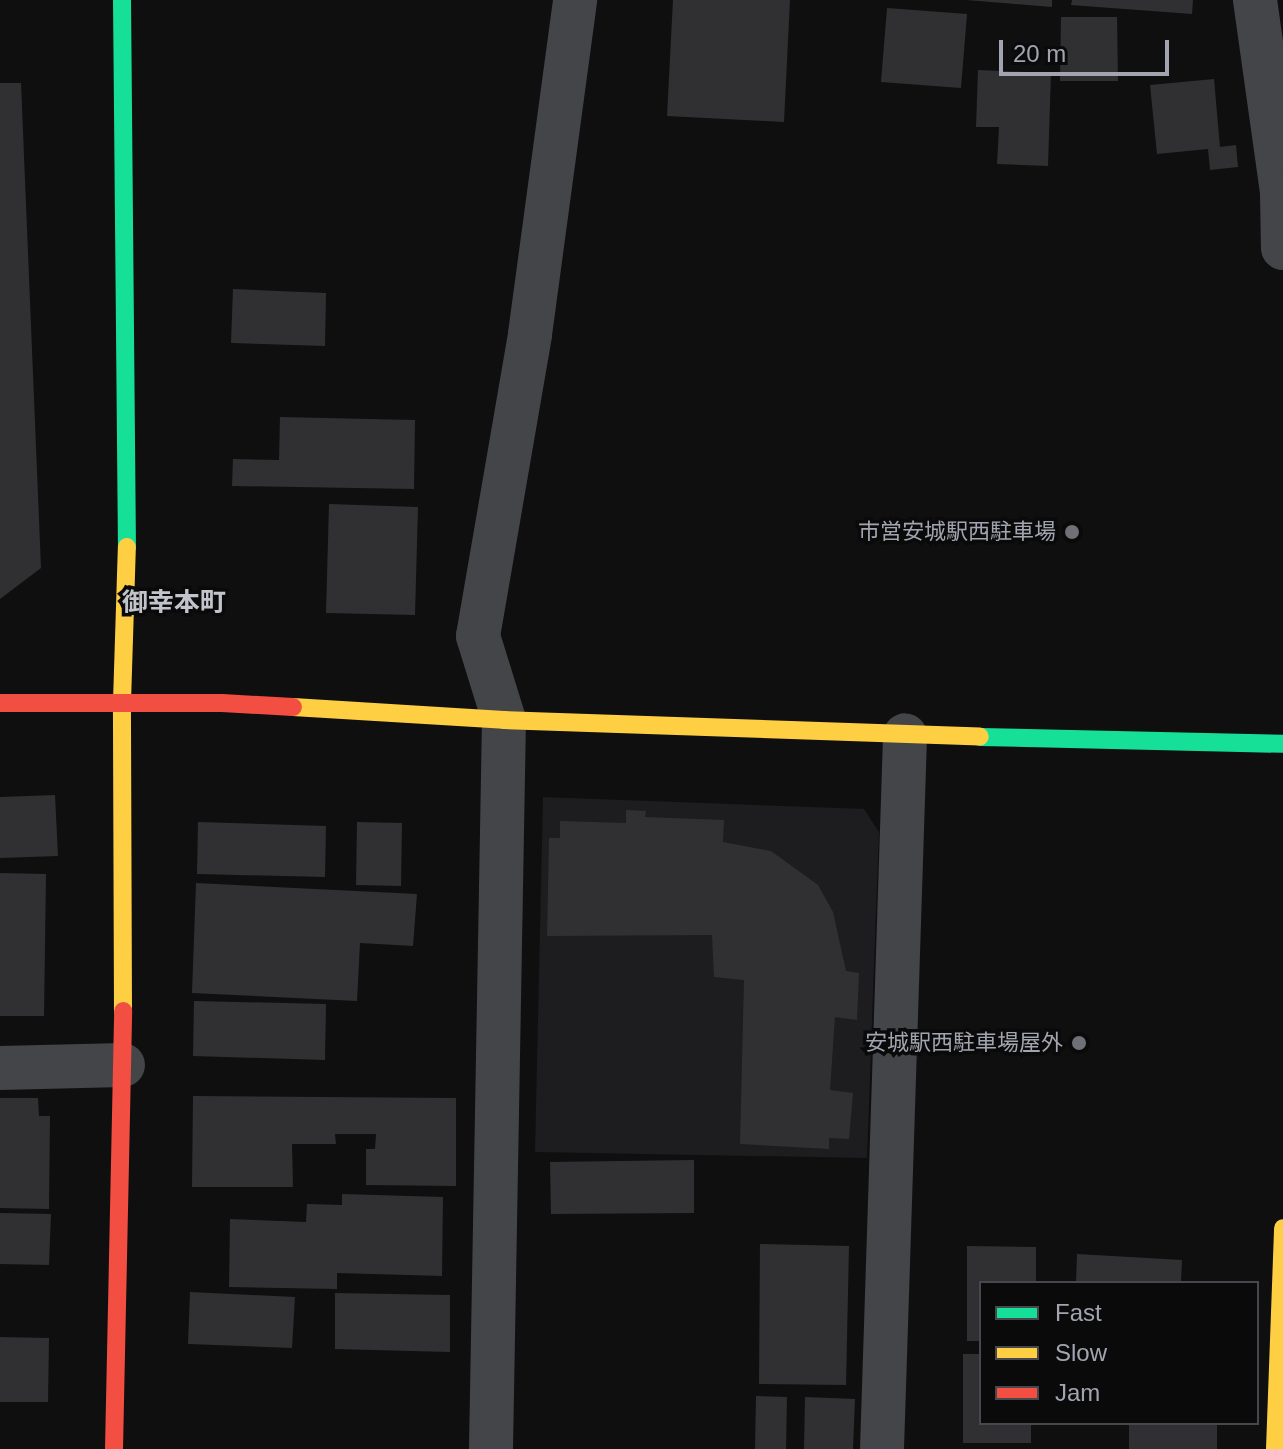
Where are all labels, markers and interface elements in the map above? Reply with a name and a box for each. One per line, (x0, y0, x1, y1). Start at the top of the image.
scale bar (1003, 24, 1173, 74)
text: 20 m (1013, 40, 1066, 67)
place label: 市営安城駅西駐車場 (858, 519, 1056, 545)
marker: 市営安城駅西駐車場 (1063, 523, 1081, 541)
district label: 御幸本町 (122, 587, 226, 619)
place label: 安城駅西駐車場屋外 (865, 1030, 1063, 1056)
marker: 安城駅西駐車場屋外 (1070, 1034, 1088, 1052)
legend (979, 1281, 1259, 1425)
text: Fast (1055, 1299, 1102, 1326)
text: Slow (1055, 1339, 1107, 1366)
text: Jam (1055, 1379, 1100, 1406)

